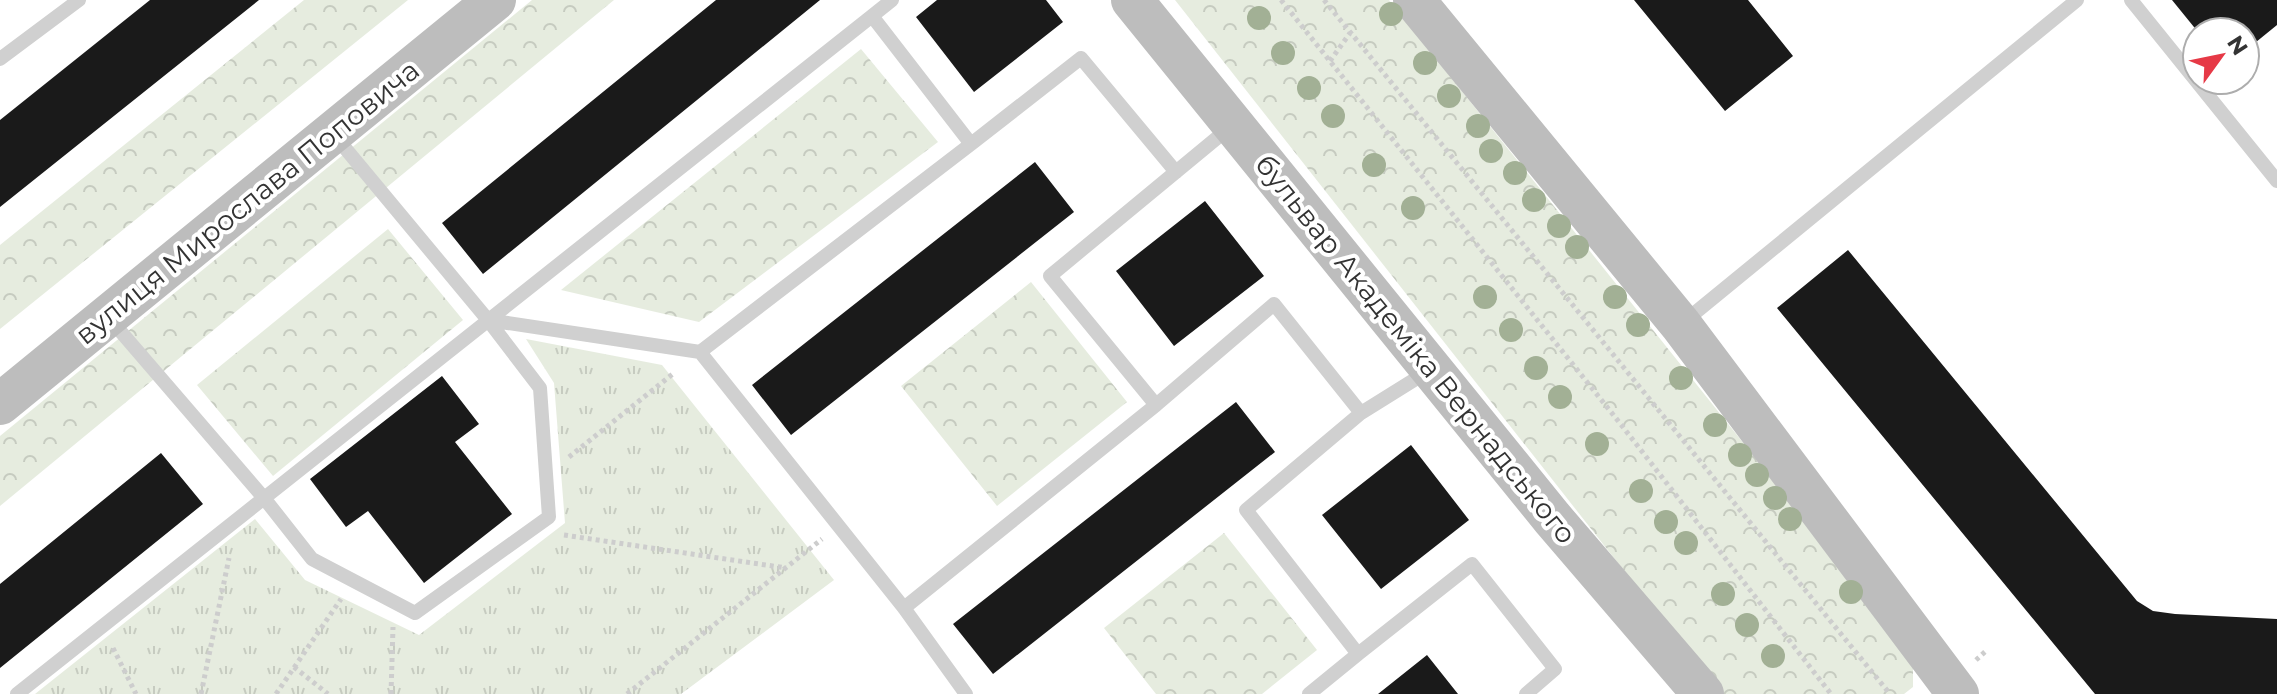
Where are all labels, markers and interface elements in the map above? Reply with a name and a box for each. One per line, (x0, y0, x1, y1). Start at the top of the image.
north arrow (2181, 16, 2261, 96)
text: N (2221, 31, 2254, 60)
street label: вулиця Мирослава Поповича (68, 53, 426, 351)
street label: бульвар Академіка Вернадського (1248, 148, 1584, 550)

